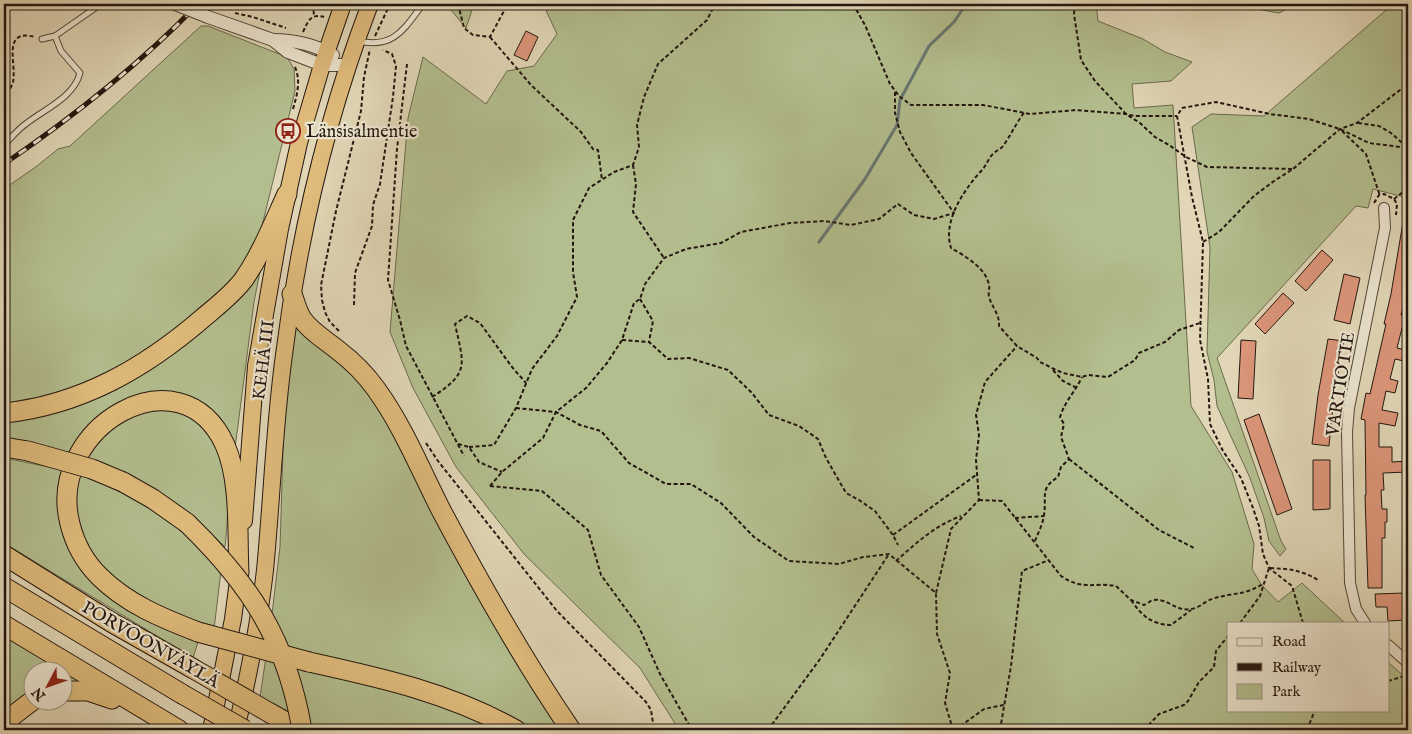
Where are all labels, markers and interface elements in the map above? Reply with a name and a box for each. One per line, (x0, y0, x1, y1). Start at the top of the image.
bus stop icon: Länsisalmentie (275, 118, 301, 144)
place label: Länsisalmentie (306, 121, 417, 144)
street label: KEHÄ III (247, 319, 281, 401)
street label: VARTIOTIE (1322, 330, 1361, 439)
street label: PORVOONVÄYLÄ (77, 596, 224, 694)
legend (1227, 622, 1390, 712)
text: Road (1272, 632, 1307, 651)
text: Railway (1272, 658, 1322, 677)
north arrow (22, 662, 72, 712)
text: Park (1272, 682, 1302, 701)
text: N (28, 683, 50, 705)

